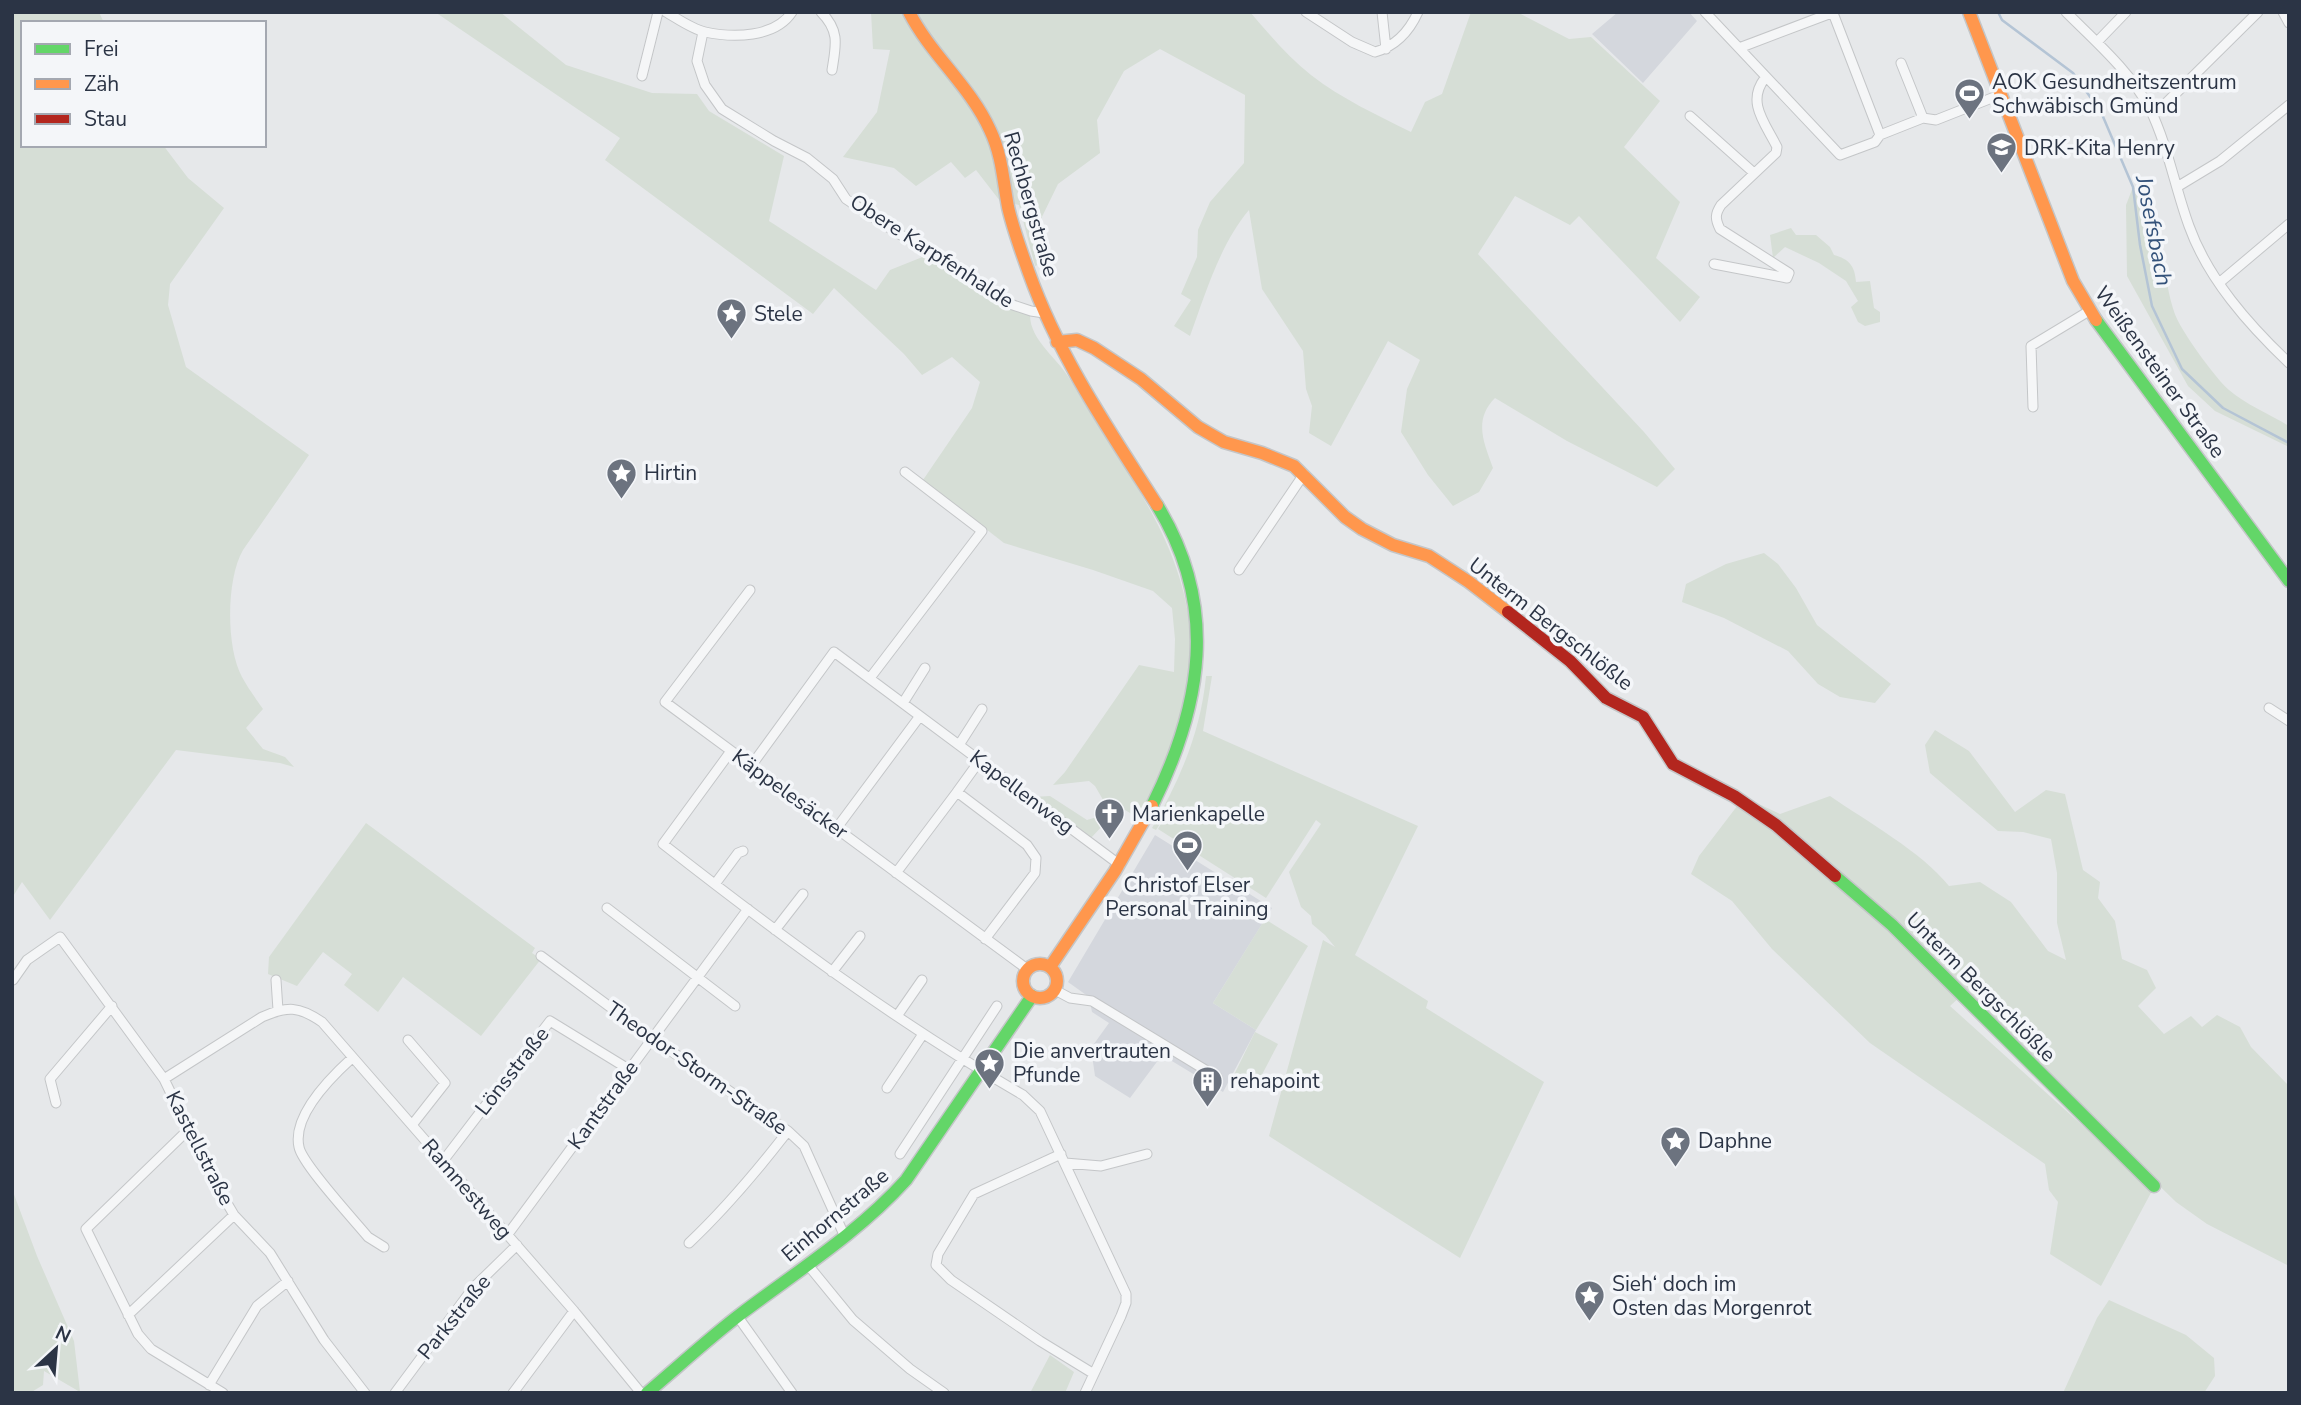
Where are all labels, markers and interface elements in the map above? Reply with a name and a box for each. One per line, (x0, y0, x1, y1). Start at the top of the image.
legend (21, 21, 266, 147)
text: Frei (84, 35, 119, 63)
place label: AOK Gesundheitszentrum Schwäbisch Gmünd (1992, 68, 2237, 120)
text: Zäh (84, 70, 119, 98)
sports icon: AOK Gesundheitszentrum Schwäbisch Gmünd (1952, 77, 1986, 121)
text: Stau (84, 105, 127, 133)
street label: Rechbergstraße (997, 128, 1065, 280)
school or university icon: DRK-Kita Henry (1984, 131, 2018, 175)
place label: DRK-Kita Henry (2024, 134, 2175, 162)
water label: Josefsbach (2128, 172, 2180, 289)
street label: Obere Karpfenhalde (845, 188, 1019, 314)
street label: Weißensteiner Straße (2088, 280, 2232, 464)
place icon: Stele (714, 297, 748, 341)
place label: Stele (754, 300, 803, 328)
place icon: Hirtin (604, 456, 638, 500)
place label: Hirtin (644, 459, 697, 487)
street label: Unterm Bergschlößle (1463, 551, 1639, 697)
street label: Käppelesäcker (726, 742, 854, 846)
street label: Kapellenweg (964, 744, 1080, 840)
church icon: Marienkapelle (1092, 797, 1126, 841)
place label: Marienkapelle (1132, 800, 1265, 828)
sports icon: Christof Elser Personal Training (1170, 828, 1204, 872)
place label: Christof Elser Personal Training (1105, 871, 1269, 923)
street label: Unterm Bergschlößle (1900, 906, 2062, 1068)
street label: Theodor-Storm-Straße (601, 995, 793, 1141)
street label: Lönsstraße (469, 1021, 555, 1121)
place label: Die anvertrauten Pfunde (1013, 1037, 1171, 1089)
place icon: Die anvertrauten Pfunde (973, 1046, 1007, 1090)
street label: Kantstraße (561, 1055, 645, 1155)
building icon: rehapoint (1190, 1064, 1224, 1108)
place label: rehapoint (1230, 1067, 1320, 1095)
street label: Kastellstraße (159, 1086, 241, 1210)
place icon: Daphne (1658, 1124, 1692, 1168)
place label: Daphne (1698, 1127, 1772, 1155)
street label: Ramnestweg (416, 1133, 518, 1245)
street label: Einhornstraße (775, 1162, 895, 1268)
street label: Parkstraße (411, 1269, 497, 1365)
place label: Sieh‘ doch im Osten das Morgenrot (1612, 1270, 1812, 1322)
place icon: Sieh‘ doch im Osten das Morgenrot (1572, 1279, 1606, 1323)
north arrow (21, 1314, 91, 1384)
text: N (51, 1320, 75, 1349)

